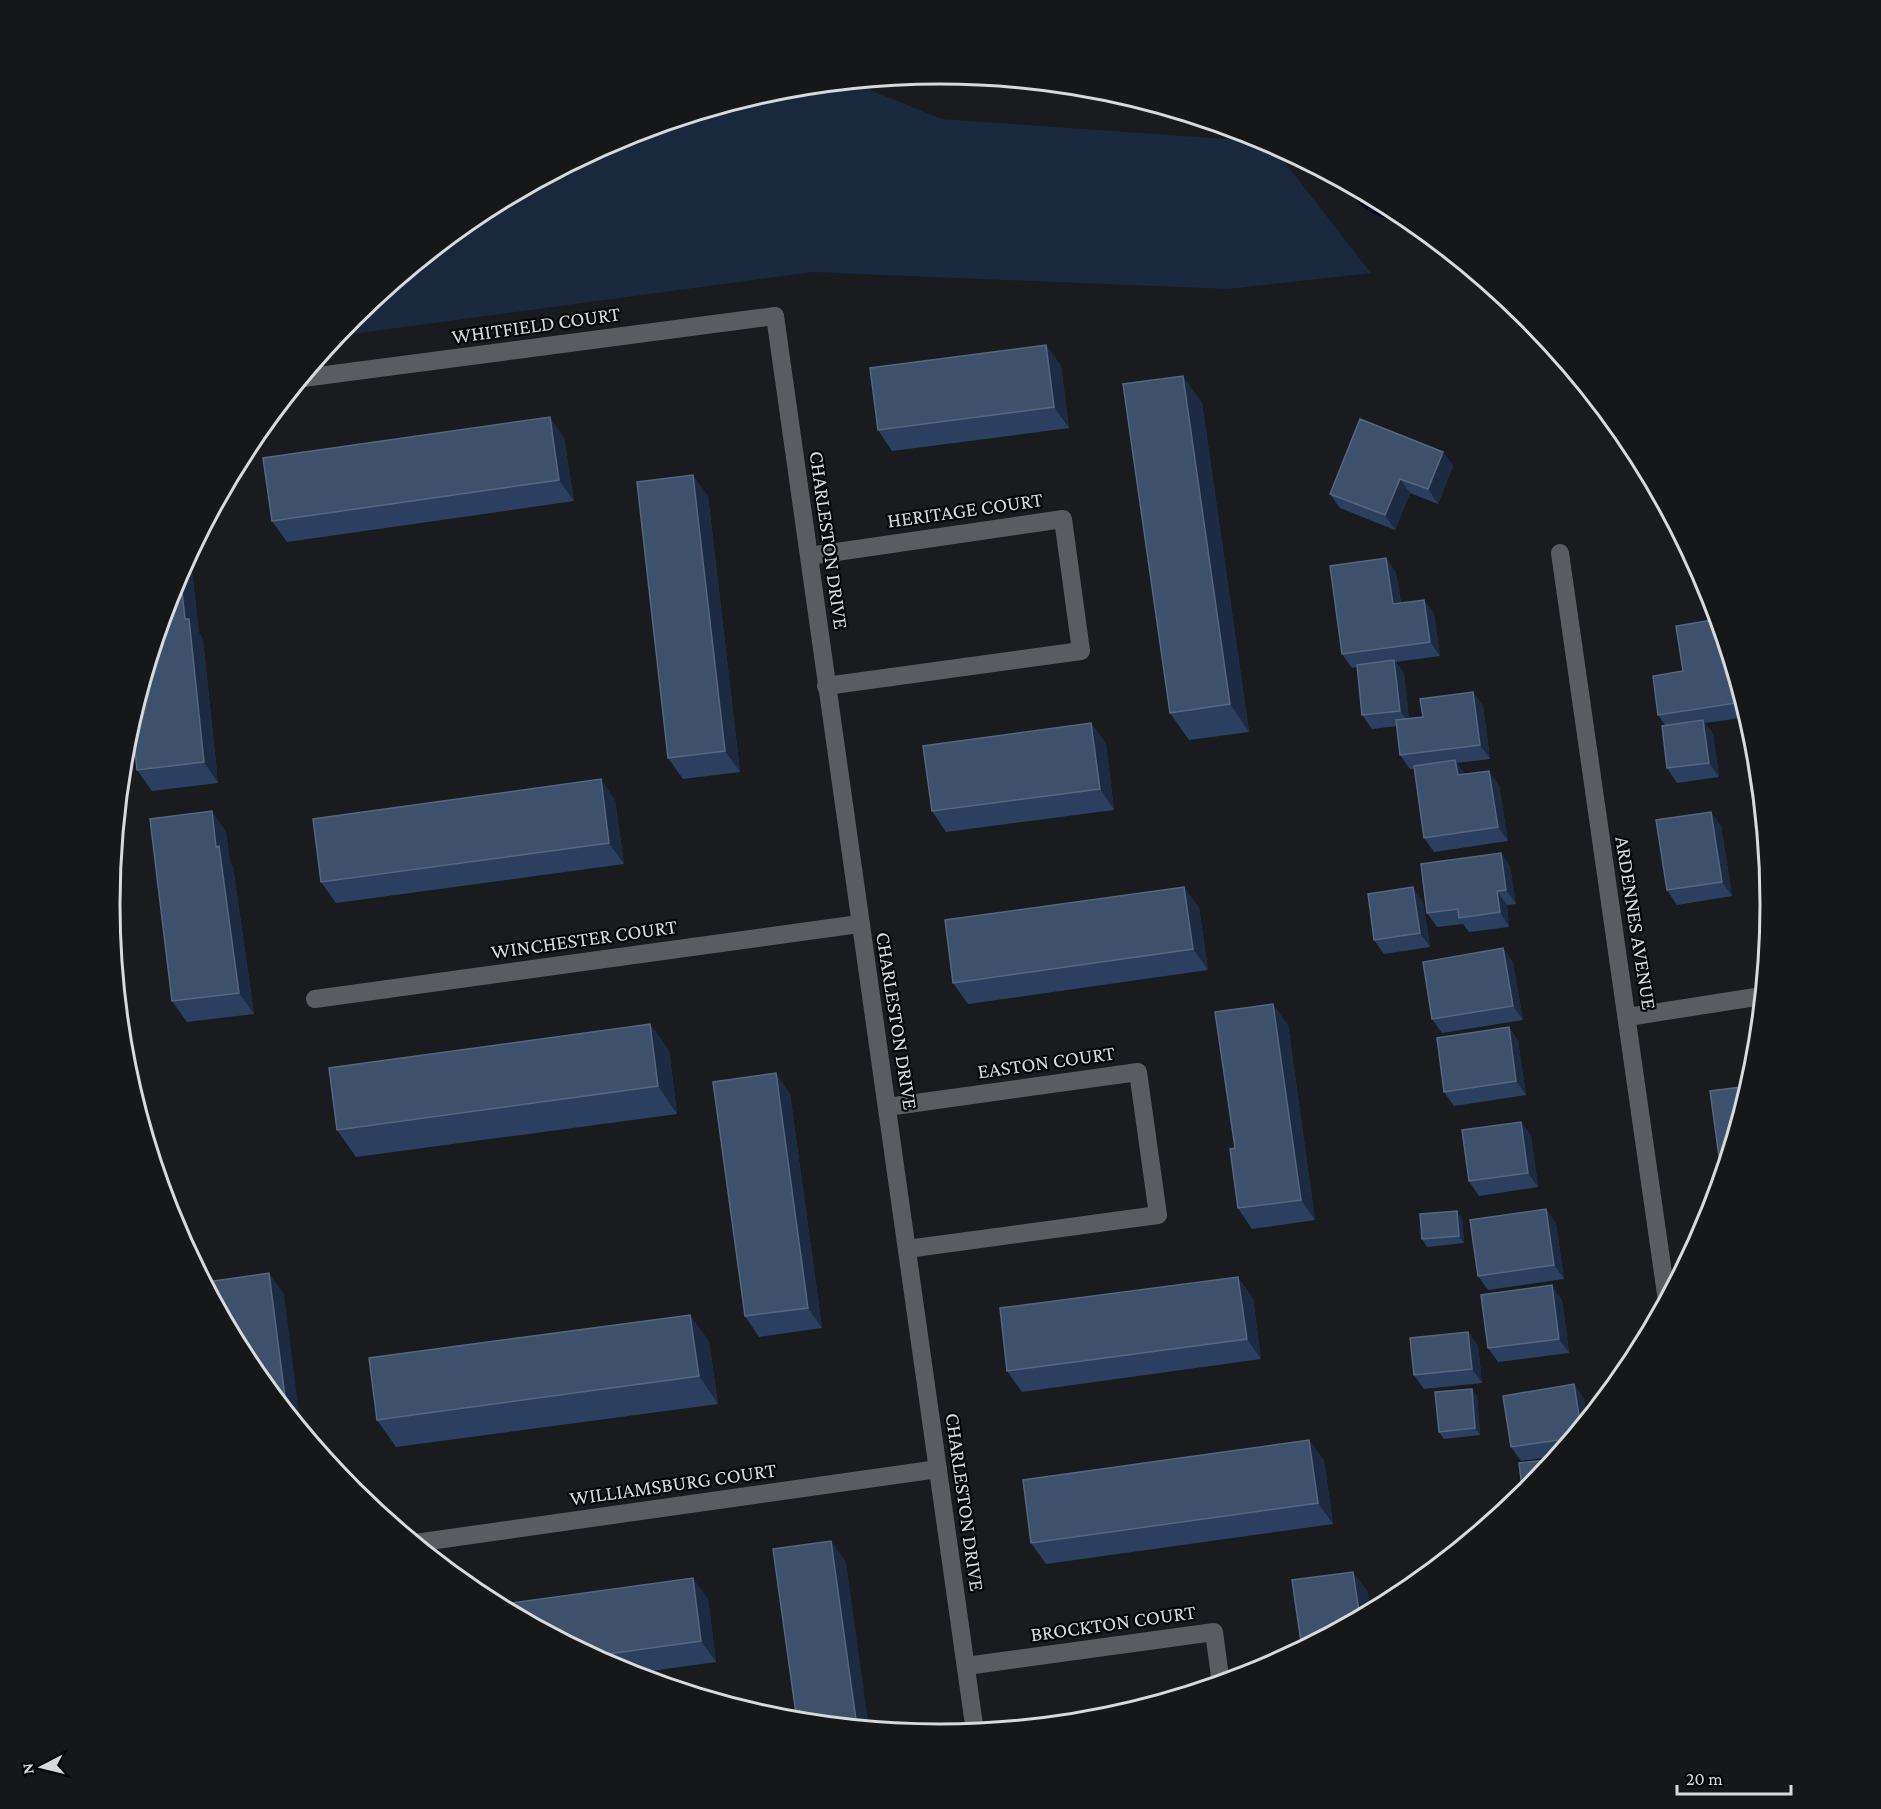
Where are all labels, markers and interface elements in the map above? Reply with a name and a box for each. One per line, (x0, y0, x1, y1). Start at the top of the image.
street label: WHITFIELD COURT (450, 301, 622, 349)
street label: CHARLESTON DRIVE (805, 449, 853, 631)
street label: HERITAGE COURT (886, 487, 1045, 533)
street label: ARDENNES AVENUE (1610, 834, 1662, 1012)
street label: WINCHESTER COURT (489, 914, 679, 964)
street label: CHARLESTON DRIVE (871, 930, 923, 1112)
street label: EASTON COURT (976, 1040, 1117, 1084)
street label: CHARLESTON DRIVE (941, 1411, 989, 1593)
street label: WILLIAMSBURG COURT (568, 1458, 778, 1510)
street label: BROCKTON COURT (1029, 1599, 1198, 1646)
north arrow (12, 1737, 72, 1797)
scale bar (1677, 1758, 1791, 1796)
text: N (18, 1762, 37, 1775)
text: 20 m (1686, 1769, 1723, 1789)

